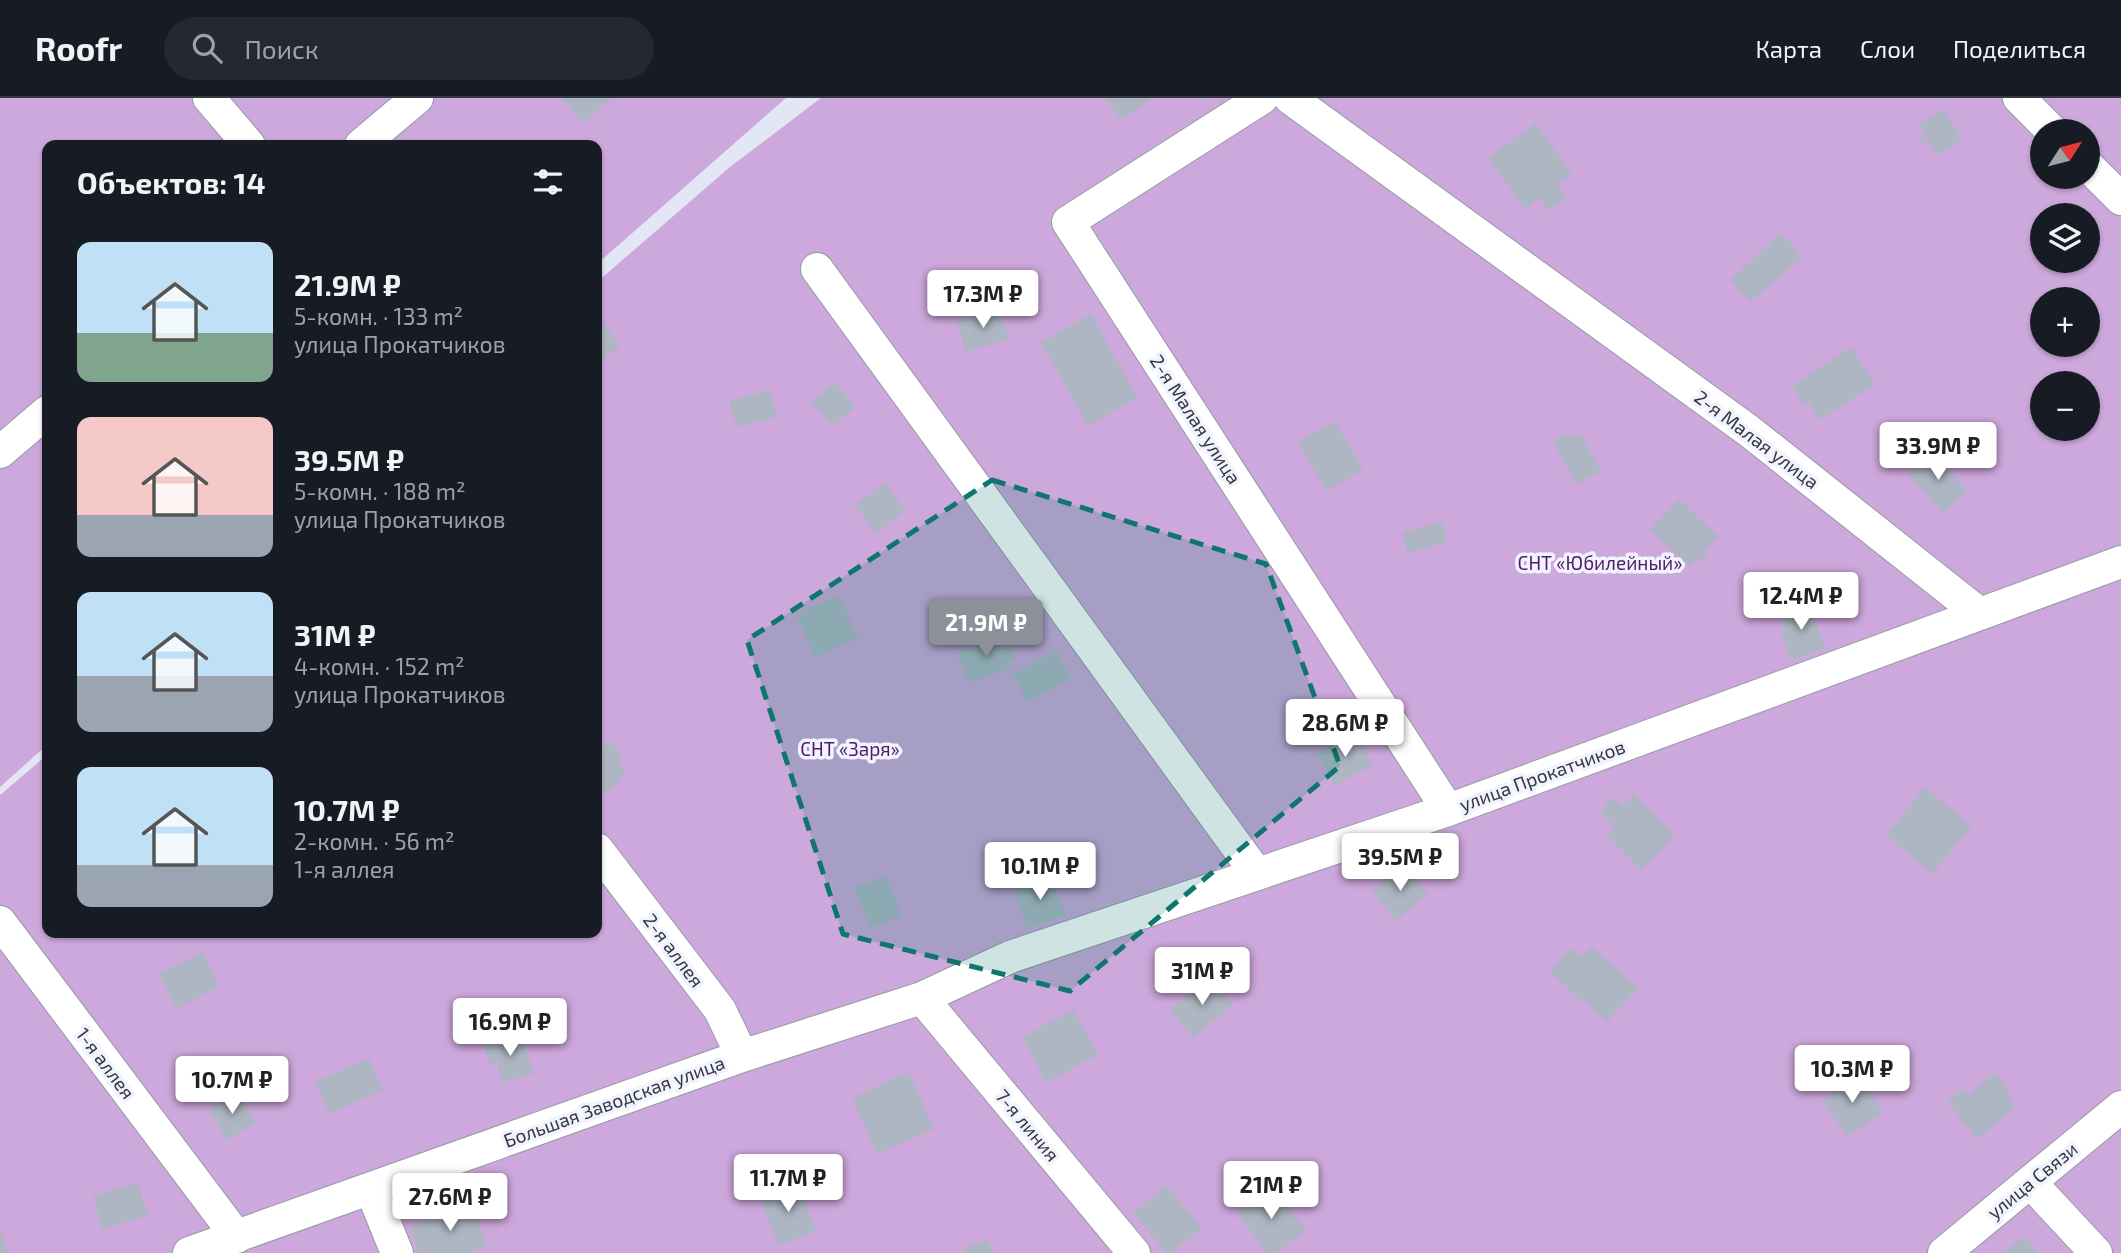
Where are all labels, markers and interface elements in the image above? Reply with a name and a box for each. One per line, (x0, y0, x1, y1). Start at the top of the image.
search box (164, 17, 654, 80)
text: Roofr (35, 28, 122, 68)
icon: search (188, 29, 226, 67)
text: Поиск (244, 33, 319, 64)
text: Карта (1755, 34, 1822, 63)
text: Слои (1860, 34, 1915, 63)
text: Поделиться (1953, 34, 2086, 63)
north arrow (2030, 119, 2100, 189)
map controls (2030, 119, 2100, 441)
icon: filters (529, 163, 567, 201)
text: Объектов: 14 (77, 164, 266, 200)
button: layers (2030, 203, 2100, 273)
text: 21.9M ₽ (294, 266, 401, 302)
icon: home (133, 270, 217, 354)
pin: 17.3M ₽ (918, 271, 1048, 330)
text: 17.3M ₽ (943, 279, 1023, 307)
button: + (2030, 287, 2100, 357)
text: 5-комн. · 133 m² (294, 302, 463, 330)
text: улица Прокатчиков (294, 330, 505, 358)
street label: 2-я Малая улица (1145, 350, 1246, 489)
button: − (2030, 371, 2100, 441)
street label: 2-я Малая улица (1690, 385, 1824, 494)
pin: 33.9M ₽ (1873, 422, 2003, 482)
text: 33.9M ₽ (1896, 431, 1980, 459)
text: 39.5M ₽ (294, 441, 404, 477)
icon: home (133, 445, 217, 529)
text: 5-комн. · 188 m² (294, 477, 465, 505)
text: улица Прокатчиков (294, 505, 505, 533)
park label: СНТ «Юбилейный» (1518, 551, 1682, 574)
pin: 12.4M ₽ (1736, 573, 1866, 632)
text: 12.4M ₽ (1759, 581, 1843, 609)
pin: 21.9M ₽ (921, 600, 1051, 659)
text: 21.9M ₽ (945, 608, 1027, 636)
text: 31M ₽ (294, 616, 376, 652)
icon: home (133, 620, 217, 704)
text: 4-комн. · 152 m² (294, 652, 465, 680)
text: улица Прокатчиков (294, 680, 505, 708)
pin: 28.6M ₽ (1280, 700, 1410, 759)
text: 28.6M ₽ (1302, 708, 1388, 736)
street label: улица Прокатчиков (1456, 734, 1628, 817)
park label: СНТ «Заря» (800, 737, 900, 760)
text: 10.7M ₽ (294, 791, 400, 827)
icon: home (133, 795, 217, 879)
text: 2-комн. · 56 m² (294, 827, 454, 855)
pin: 39.5M ₽ (1335, 834, 1465, 893)
pin: 10.1M ₽ (975, 842, 1105, 902)
text: 39.5M ₽ (1358, 842, 1442, 870)
text: 10.1M ₽ (1001, 851, 1079, 879)
text: 1-я аллея (294, 855, 395, 883)
street label: 2-я аллея (639, 909, 709, 991)
pin: 31M ₽ (1153, 948, 1251, 1007)
text: 31M ₽ (1171, 956, 1233, 984)
pin: 16.9M ₽ (445, 998, 575, 1058)
text: 16.9M ₽ (469, 1007, 551, 1035)
street label: 1-я аллея (72, 1023, 140, 1103)
pin: 10.3M ₽ (1787, 1046, 1917, 1105)
street label: Большая Заводская улица (500, 1050, 728, 1153)
text: 10.3M ₽ (1811, 1054, 1893, 1082)
pin: 10.7M ₽ (167, 1056, 297, 1116)
text: 10.7M ₽ (191, 1065, 273, 1093)
street label: 7-я линия (991, 1084, 1065, 1166)
street label: улица Связи (1982, 1137, 2082, 1224)
pin: 11.7M ₽ (723, 1154, 853, 1214)
pin: 21M ₽ (1222, 1162, 1320, 1221)
text: 11.7M ₽ (750, 1163, 826, 1191)
text: 21M ₽ (1240, 1170, 1302, 1198)
pin: 27.6M ₽ (385, 1174, 515, 1233)
text: 27.6M ₽ (408, 1182, 492, 1210)

